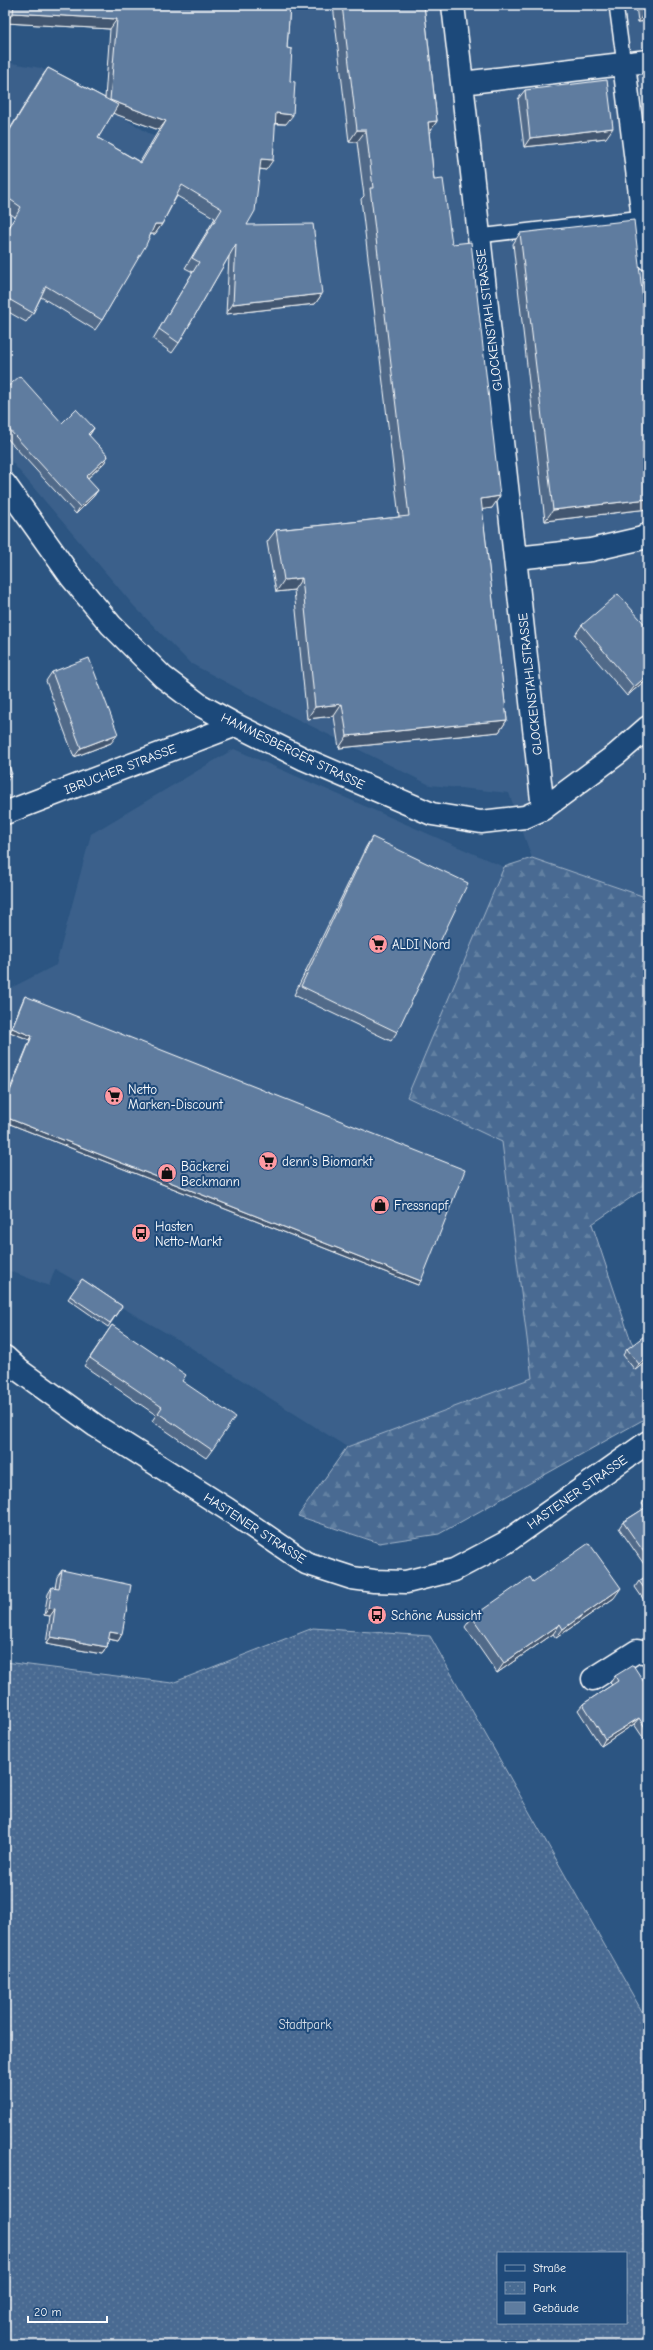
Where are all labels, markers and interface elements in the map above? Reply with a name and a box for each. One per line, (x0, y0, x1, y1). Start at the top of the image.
street label: GLOCKENSTAHLSTRASSE (473, 248, 505, 392)
street label: GLOCKENSTAHLSTRASSE (515, 612, 545, 756)
street label: HAMMESBERGER STRASSE (219, 710, 367, 792)
street label: IBRUCHER STRASSE (62, 741, 178, 797)
supermarket icon: ALDI Nord (367, 933, 389, 955)
place label: ALDI Nord (392, 937, 450, 952)
place label: Netto Marken-Discount (128, 1082, 224, 1112)
supermarket icon: Netto Marken-Discount (103, 1085, 125, 1107)
supermarket icon: denn's Biomarkt (257, 1150, 279, 1172)
place label: denn's Biomarkt (282, 1154, 374, 1169)
place label: Bäckerei Beckmann (181, 1159, 240, 1189)
shop icon: Bäckerei Beckmann (156, 1162, 178, 1184)
shop icon: Fressnapf (369, 1194, 391, 1216)
place label: Fressnapf (394, 1198, 449, 1213)
place label: Hasten Netto-Markt (155, 1219, 223, 1249)
bus stop icon: Hasten Netto-Markt (130, 1222, 152, 1244)
street label: HASTENER STRASSE (524, 1452, 630, 1532)
street label: HASTENER STRASSE (201, 1489, 309, 1567)
bus stop icon: Schöne Aussicht (366, 1604, 388, 1626)
place label: Schöne Aussicht (391, 1608, 483, 1623)
park label: Stadtpark (279, 2017, 332, 2032)
legend (497, 2252, 627, 2324)
text: Straße (533, 2261, 566, 2275)
text: Park (533, 2281, 556, 2295)
scale bar (28, 2298, 107, 2324)
text: Gebäude (533, 2301, 579, 2315)
text: 20 m (34, 2305, 62, 2319)

